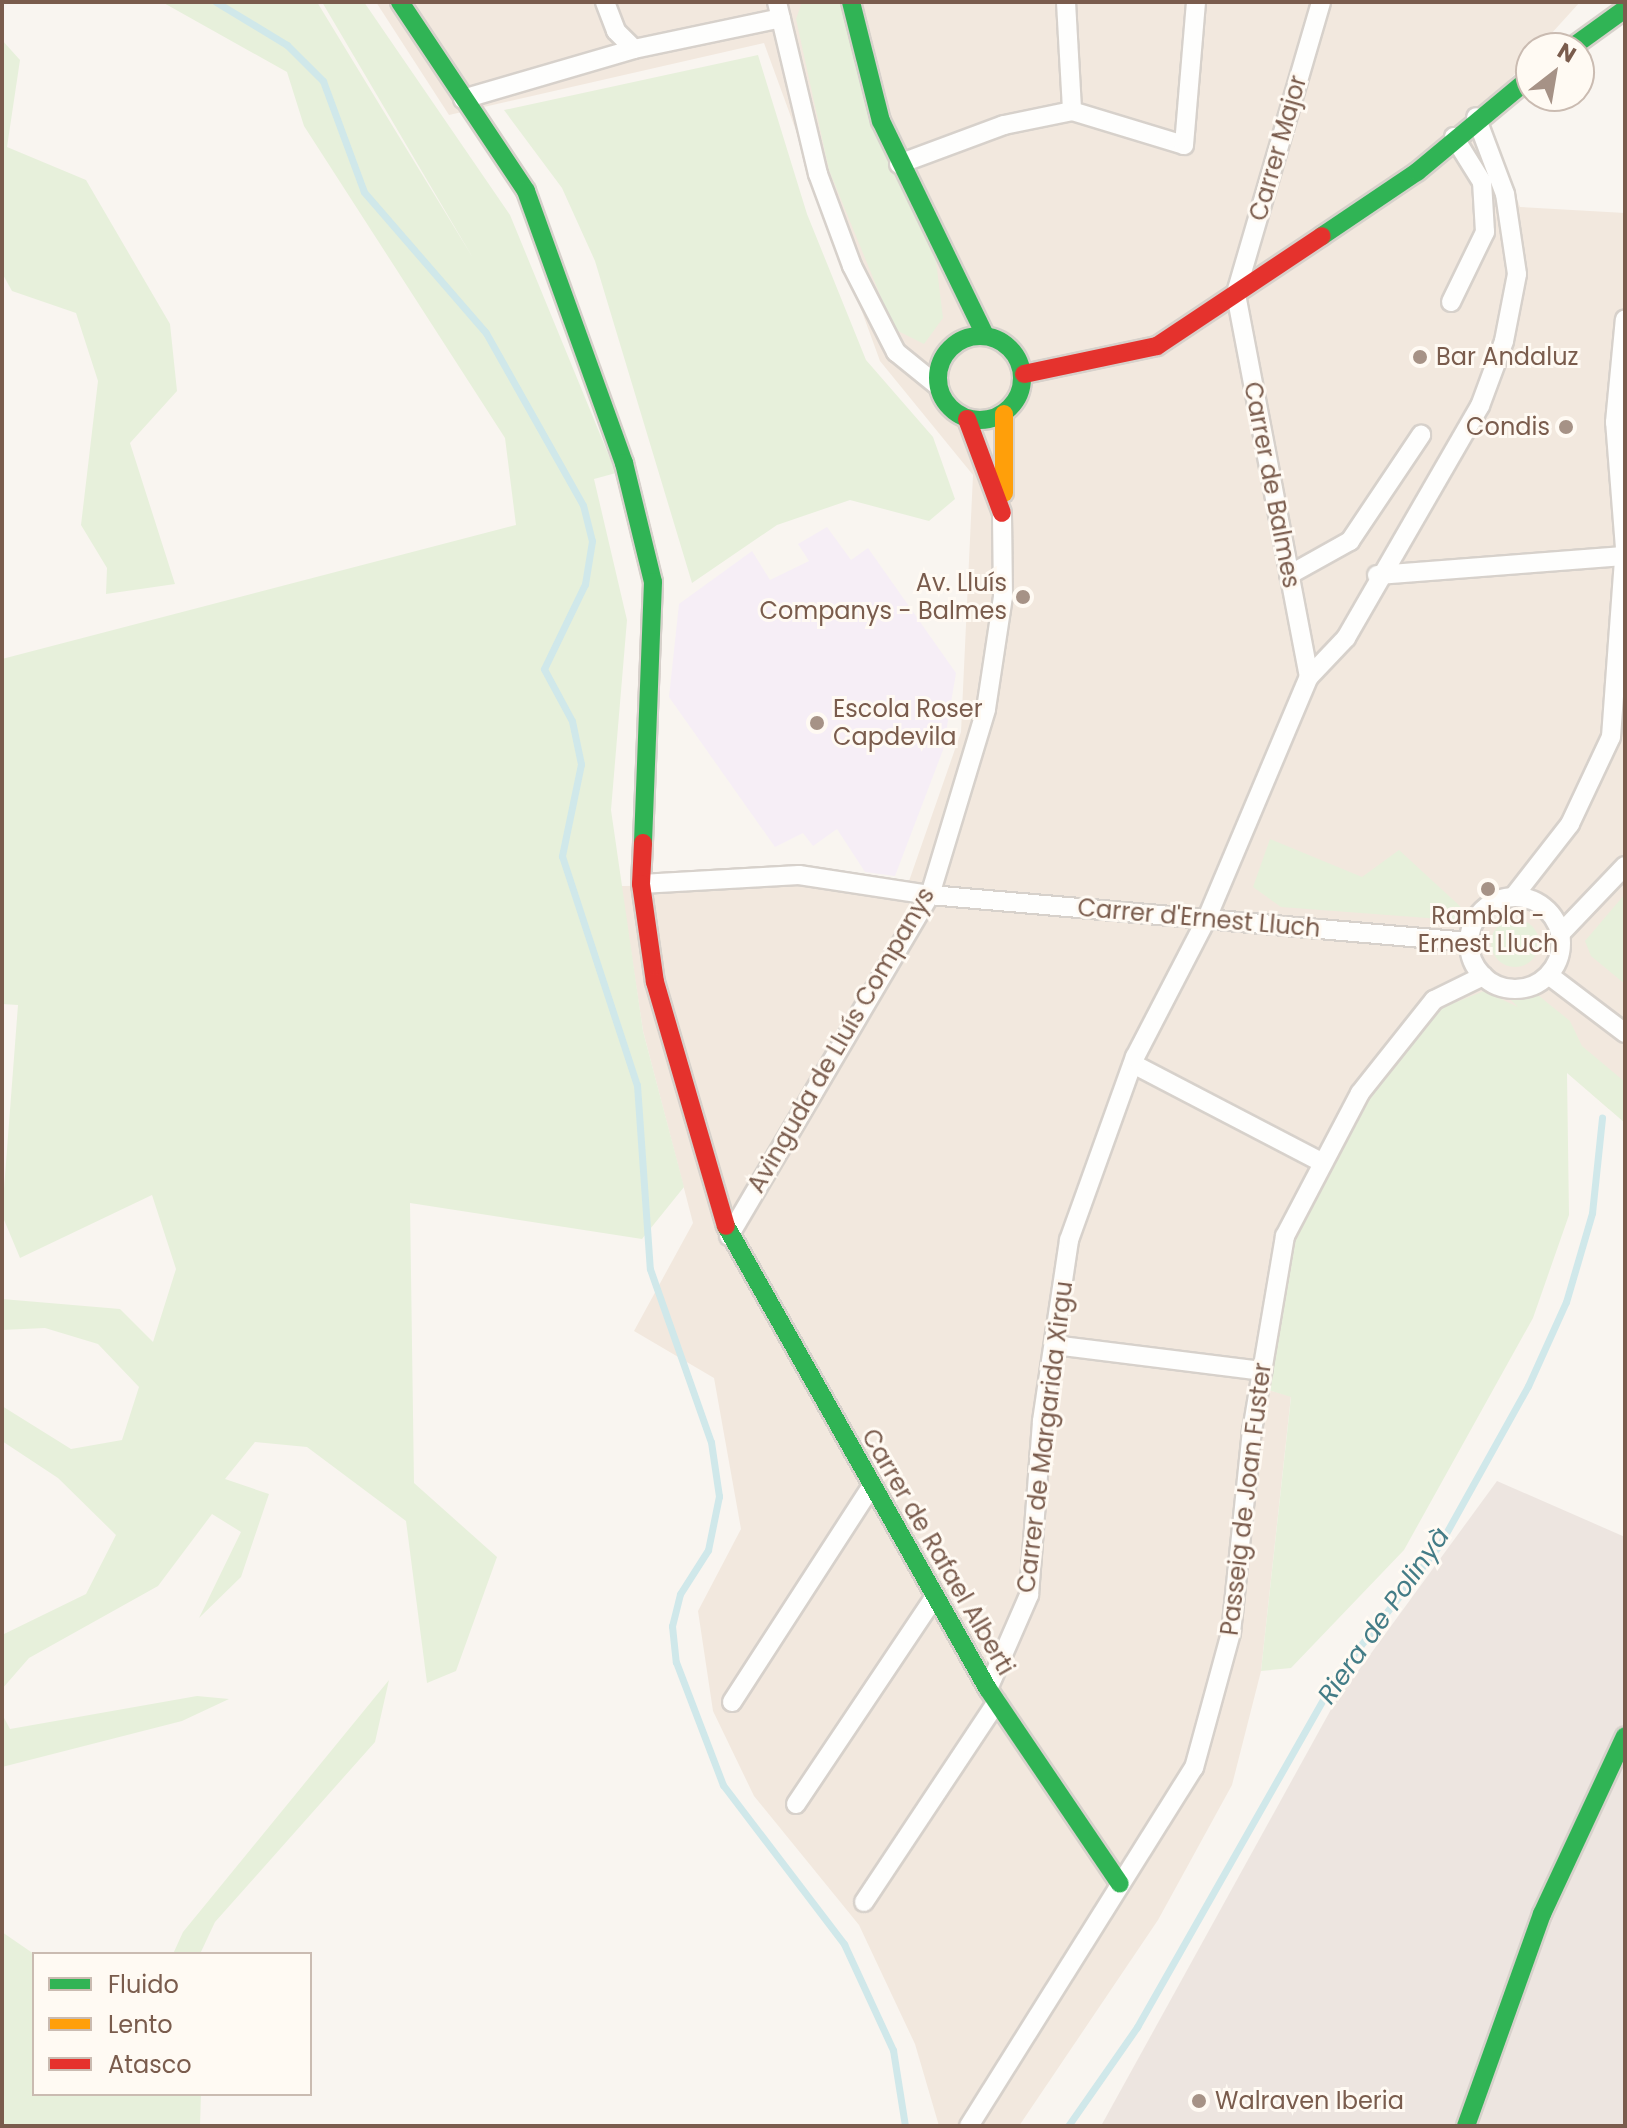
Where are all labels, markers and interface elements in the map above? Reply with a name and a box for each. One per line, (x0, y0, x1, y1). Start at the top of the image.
north arrow (1515, 32, 1595, 112)
text: N (1552, 35, 1582, 70)
street label: Carrer Major (1243, 72, 1313, 224)
place label: Bar Andaluz (1436, 343, 1578, 371)
marker: Bar Andaluz (1411, 348, 1429, 366)
street label: Carrer de Balmes (1238, 379, 1306, 591)
place label: Condis (1466, 413, 1550, 441)
marker: Condis (1557, 418, 1575, 436)
place label: Av. Lluís Companys - Balmes (760, 569, 1007, 625)
marker: Av. Lluís Companys - Balmes (1014, 588, 1032, 606)
place label: Escola Roser Capdevila (833, 695, 983, 751)
marker: Escola Roser Capdevila (808, 714, 826, 732)
marker: Rambla - Ernest Lluch (1479, 880, 1497, 898)
street label: Avinguda de Lluís Companys (742, 882, 940, 1198)
street label: Carrer d'Ernest Lluch (1076, 893, 1322, 943)
place label: Rambla - Ernest Lluch (1418, 902, 1558, 958)
street label: Carrer de Margarida Xirgu (1012, 1280, 1078, 1594)
street label: Passeig de Joan Fuster (1215, 1361, 1277, 1637)
street label: Carrer de Rafael Alberti (856, 1424, 1020, 1680)
water label: Riera de Polinyà (1312, 1522, 1456, 1710)
legend (32, 1952, 312, 2096)
text: Fluido (108, 1968, 179, 2001)
text: Lento (108, 2008, 173, 2041)
text: Atasco (108, 2048, 192, 2081)
place label: Walraven Iberia (1215, 2087, 1404, 2115)
marker: Walraven Iberia (1190, 2092, 1208, 2110)

